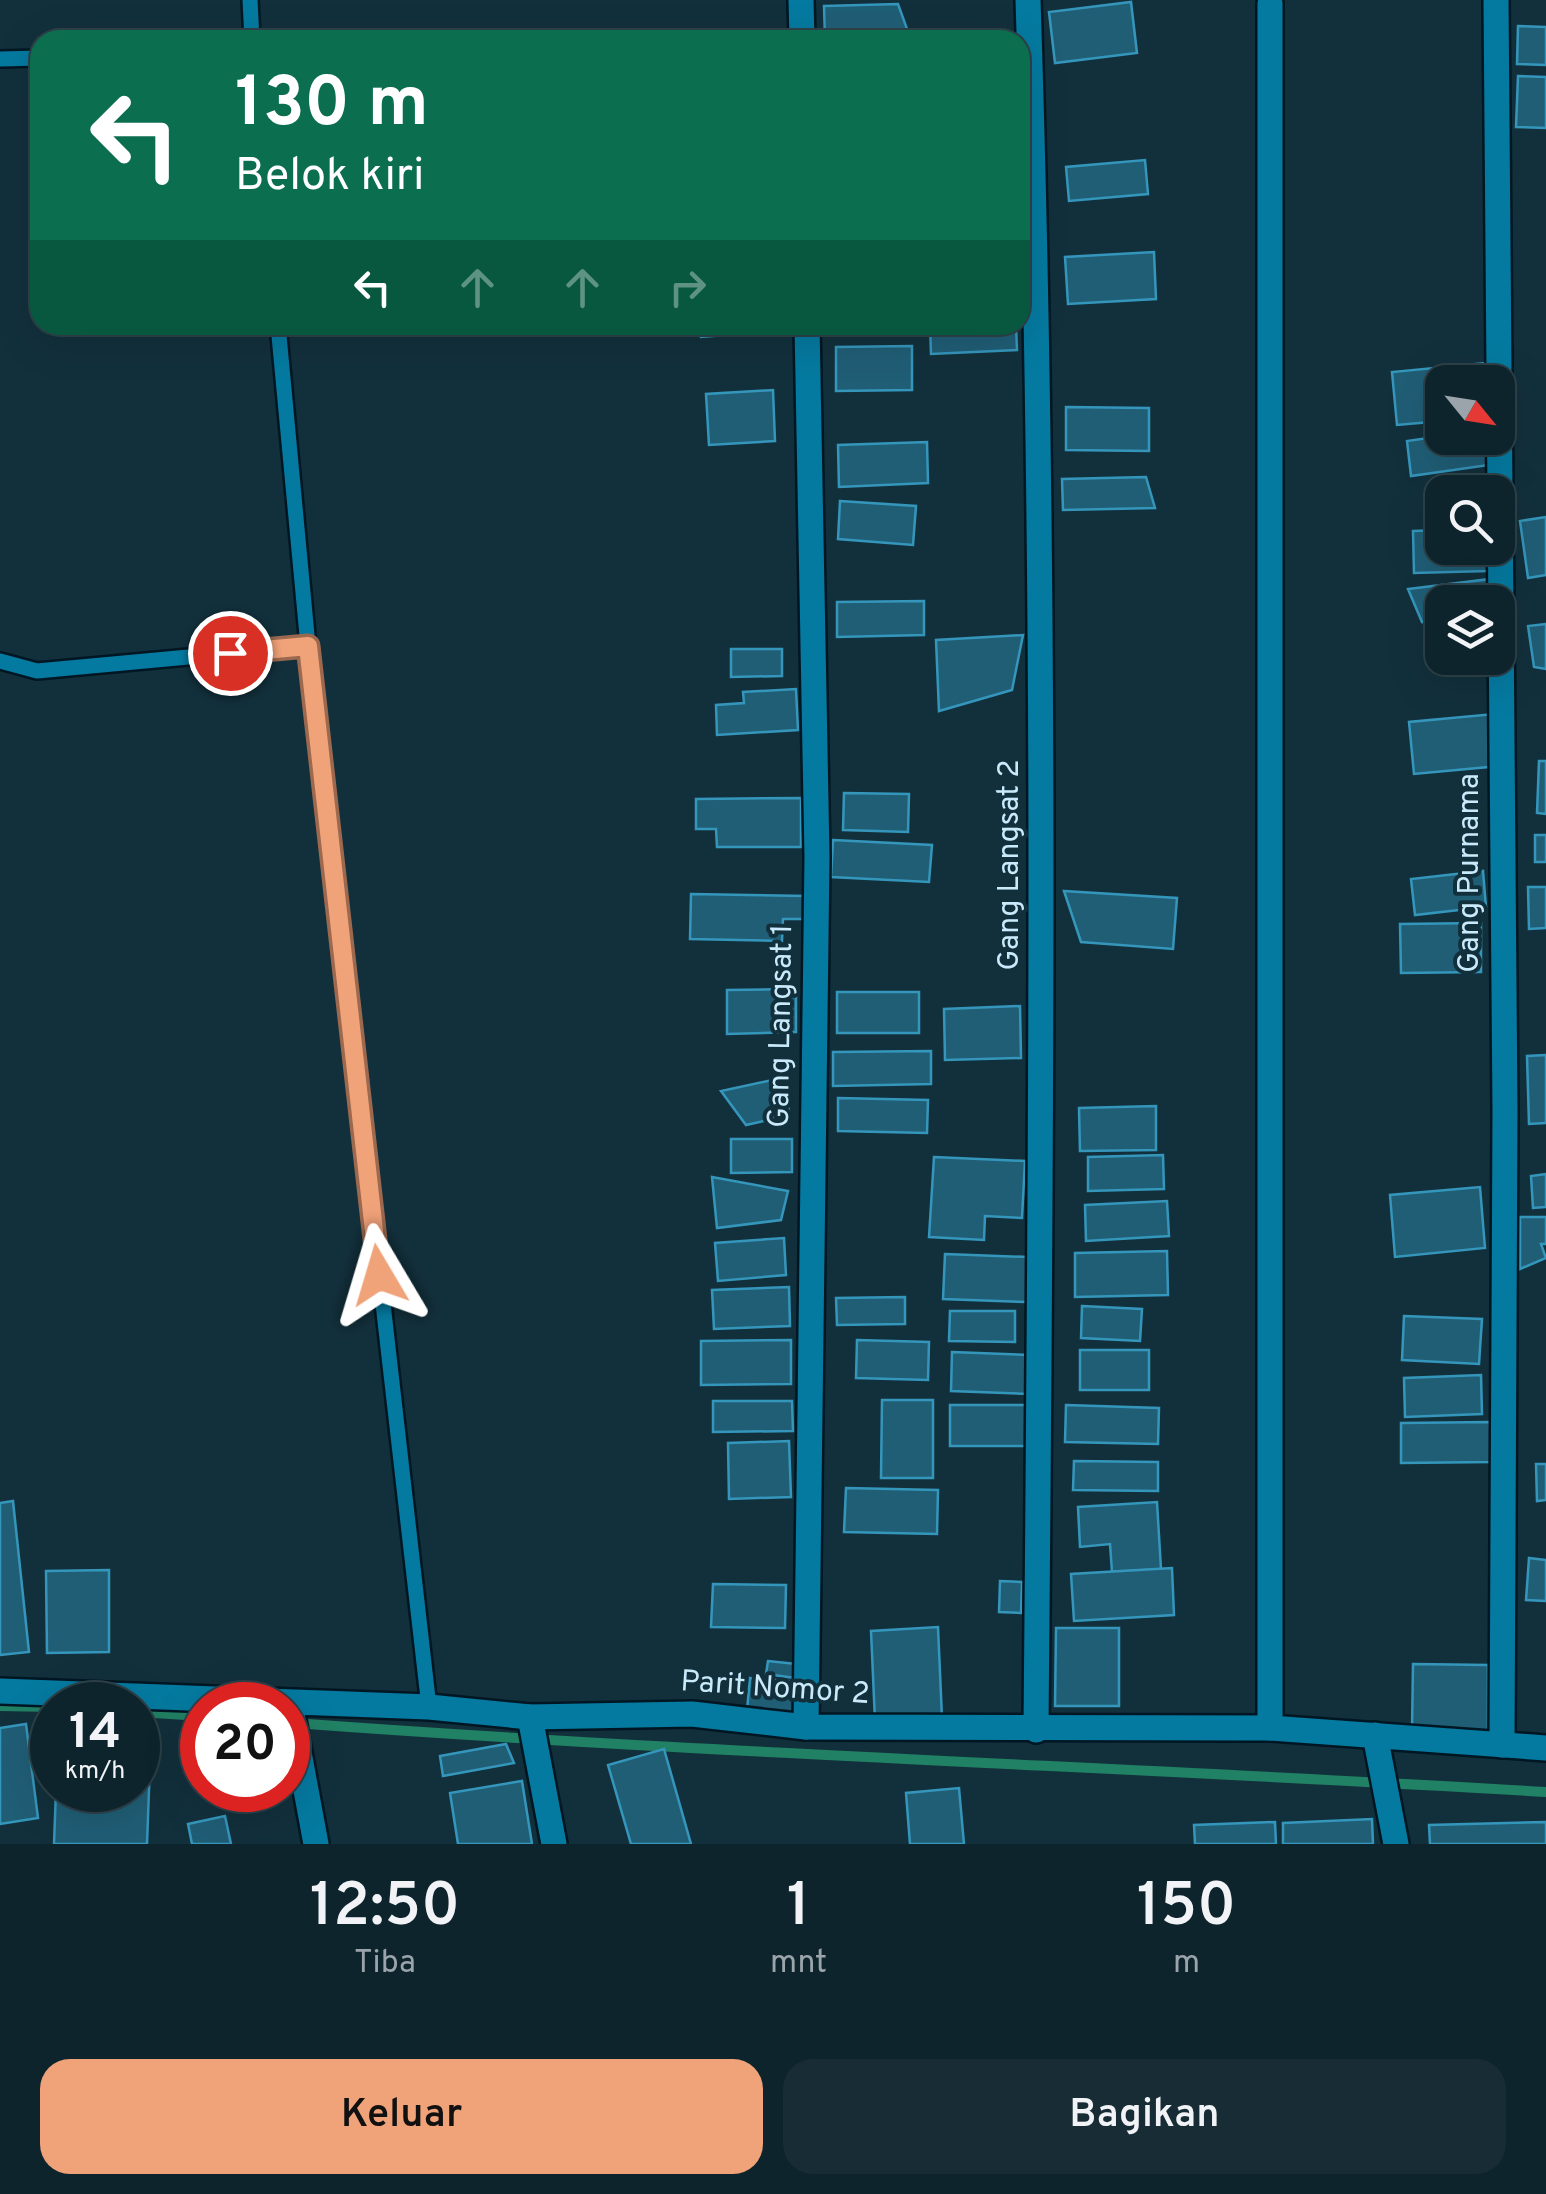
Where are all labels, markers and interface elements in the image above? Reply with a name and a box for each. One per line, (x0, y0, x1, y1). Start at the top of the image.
text: 130 m (235, 62, 429, 151)
icon: left (70, 70, 200, 200)
text: Belok kiri (235, 149, 425, 206)
icon: left (345, 260, 400, 315)
icon: ahead (450, 260, 505, 315)
icon: ahead (555, 260, 610, 315)
icon: right (660, 260, 715, 315)
north arrow (1425, 365, 1515, 455)
map controls (1425, 365, 1515, 675)
button: search (1425, 475, 1515, 565)
button: layers (1425, 585, 1515, 675)
pin (188, 611, 273, 696)
icon: arrive (203, 626, 258, 681)
street label: Gang Langsat 2 (992, 759, 1029, 971)
street label: Gang Purnama (1452, 773, 1489, 973)
street label: Gang Langsat 1 (762, 924, 802, 1128)
position arrow (327, 1223, 431, 1327)
street label: Parit Nomor 2 (679, 1664, 871, 1714)
speed limit sign: 20 (180, 1682, 310, 1812)
text: 14 (69, 1703, 121, 1766)
text: km/h (65, 1756, 125, 1788)
text: 12:50 (310, 1871, 460, 1947)
text: 1 (787, 1871, 810, 1947)
text: 150 (1137, 1871, 1236, 1947)
text: Tiba (354, 1944, 416, 1984)
text: mnt (770, 1944, 827, 1984)
text: m (1173, 1944, 1200, 1984)
button: Keluar (40, 2059, 763, 2174)
button: Bagikan (783, 2059, 1506, 2174)

